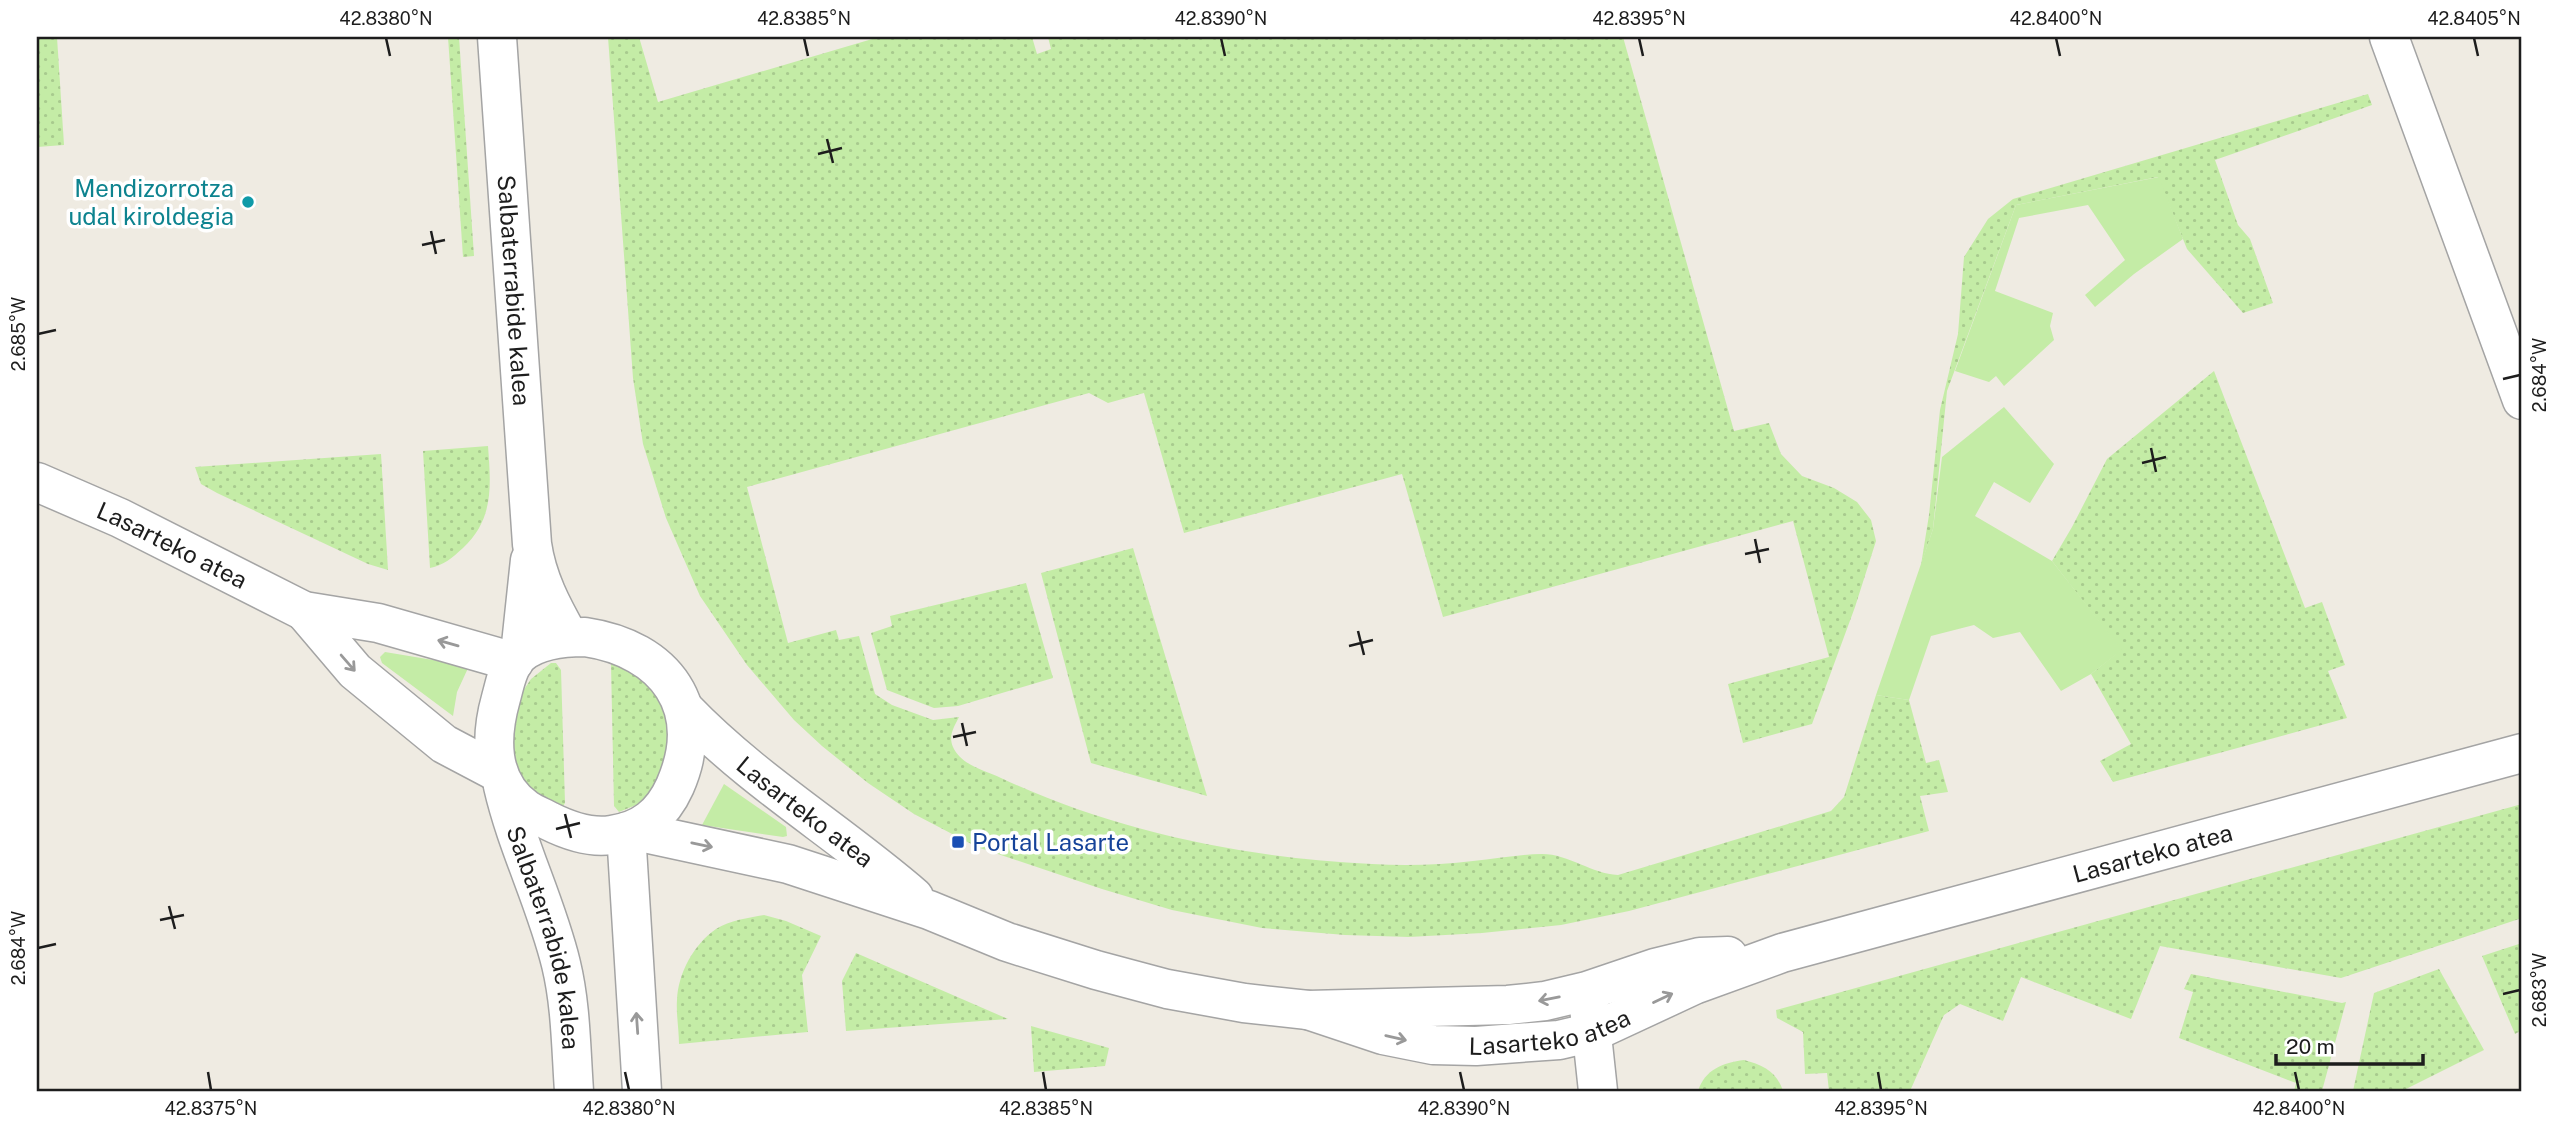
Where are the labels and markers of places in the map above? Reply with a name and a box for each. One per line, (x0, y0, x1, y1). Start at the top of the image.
place label: Mendizorrotza udal kiroldegia (68, 174, 234, 230)
marker: Mendizorrotza udal kiroldegia (240, 194, 256, 210)
place label: Portal Lasarte (972, 828, 1129, 856)
marker: Portal Lasarte (950, 834, 966, 850)

